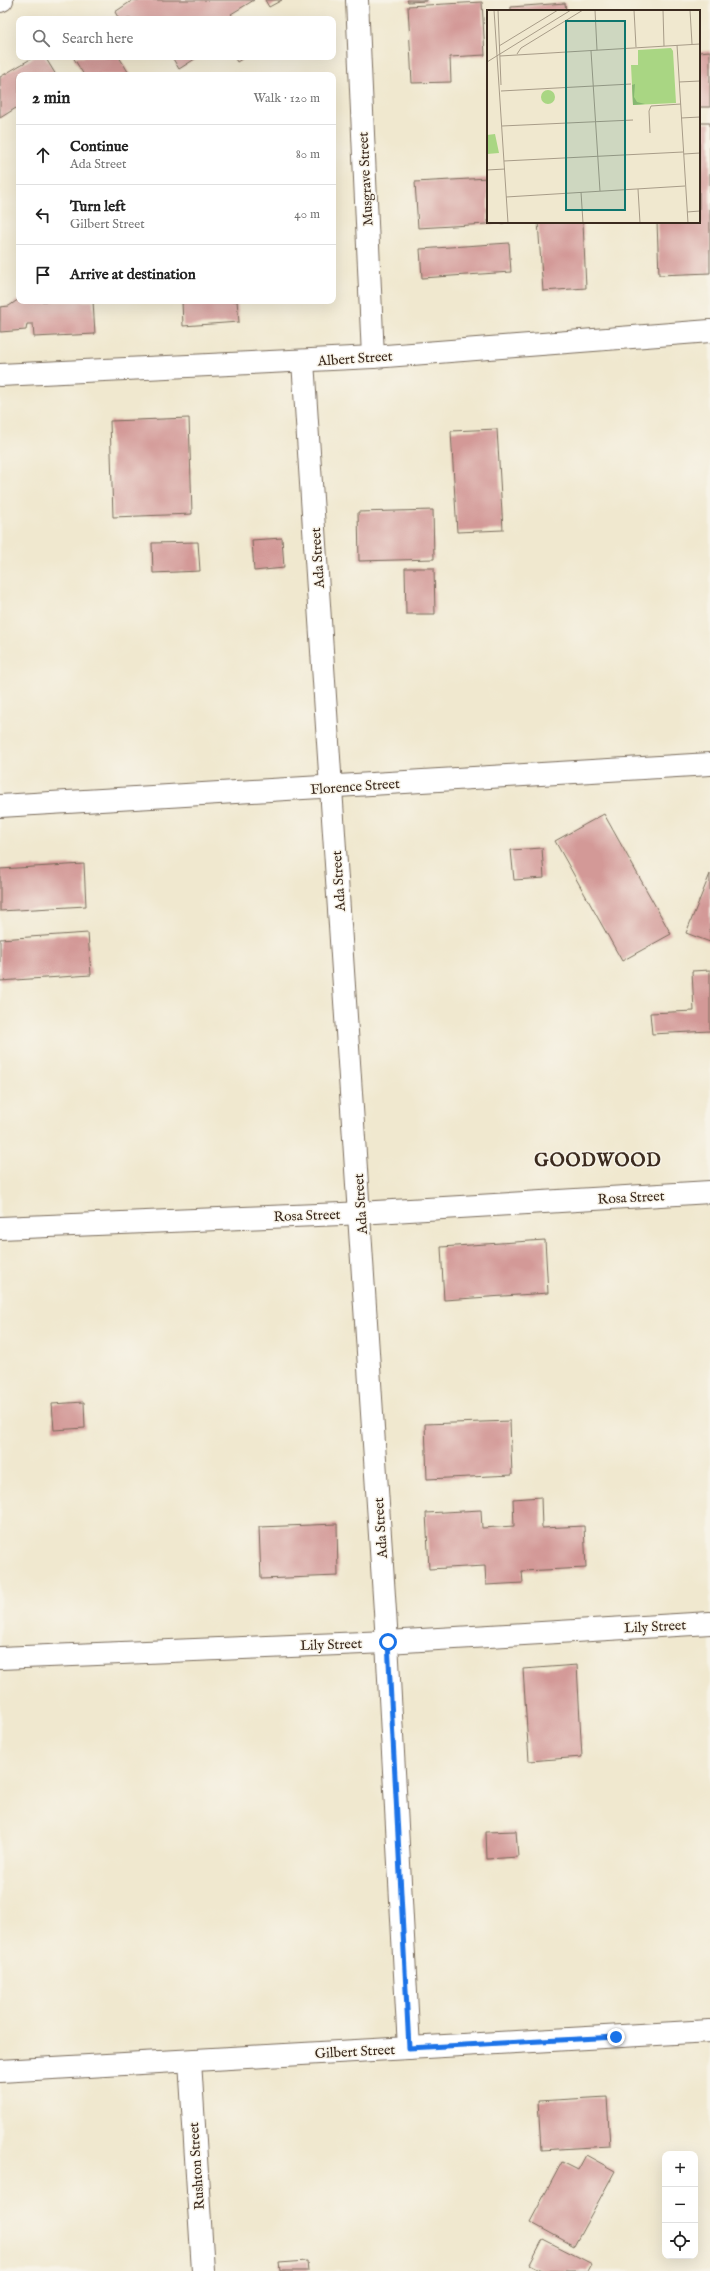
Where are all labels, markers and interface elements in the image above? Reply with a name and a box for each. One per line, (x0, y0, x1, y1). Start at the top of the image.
inset map (487, 10, 700, 223)
search box (16, 16, 336, 60)
icon: search (30, 27, 52, 49)
text: Search here (62, 29, 133, 48)
text: 2 min (32, 88, 70, 109)
text: Walk · 120 m (254, 90, 320, 107)
street label: Musgrave Street (355, 131, 377, 226)
text: Continue (70, 137, 128, 156)
icon: ahead (32, 144, 54, 166)
text: 80 m (296, 146, 320, 163)
text: Ada Street (70, 156, 126, 173)
text: Turn left (70, 197, 126, 216)
icon: left (32, 204, 54, 226)
text: 40 m (294, 206, 320, 223)
text: Gilbert Street (70, 216, 145, 233)
icon: arrive (32, 264, 54, 286)
text: Arrive at destination (70, 265, 196, 284)
street label: Albert Street (316, 347, 393, 371)
street label: Ada Street (307, 527, 329, 590)
street label: Florence Street (310, 775, 400, 799)
street label: Ada Street (328, 850, 350, 913)
district label: GOODWOOD (534, 1150, 662, 1173)
street label: Ada Street (350, 1173, 372, 1236)
street label: Rosa Street (597, 1187, 665, 1209)
street label: Rosa Street (273, 1206, 341, 1226)
street label: Ada Street (370, 1497, 392, 1560)
street label: Lily Street (624, 1616, 687, 1638)
route start (379, 1633, 397, 1651)
street label: Lily Street (300, 1635, 363, 1655)
route end (607, 2028, 625, 2046)
street label: Gilbert Street (314, 2041, 396, 2063)
street label: Rushton Street (185, 2121, 209, 2210)
map controls (662, 2151, 698, 2259)
button: + (662, 2151, 698, 2187)
button: − (662, 2187, 698, 2223)
button: locate (662, 2223, 698, 2259)

